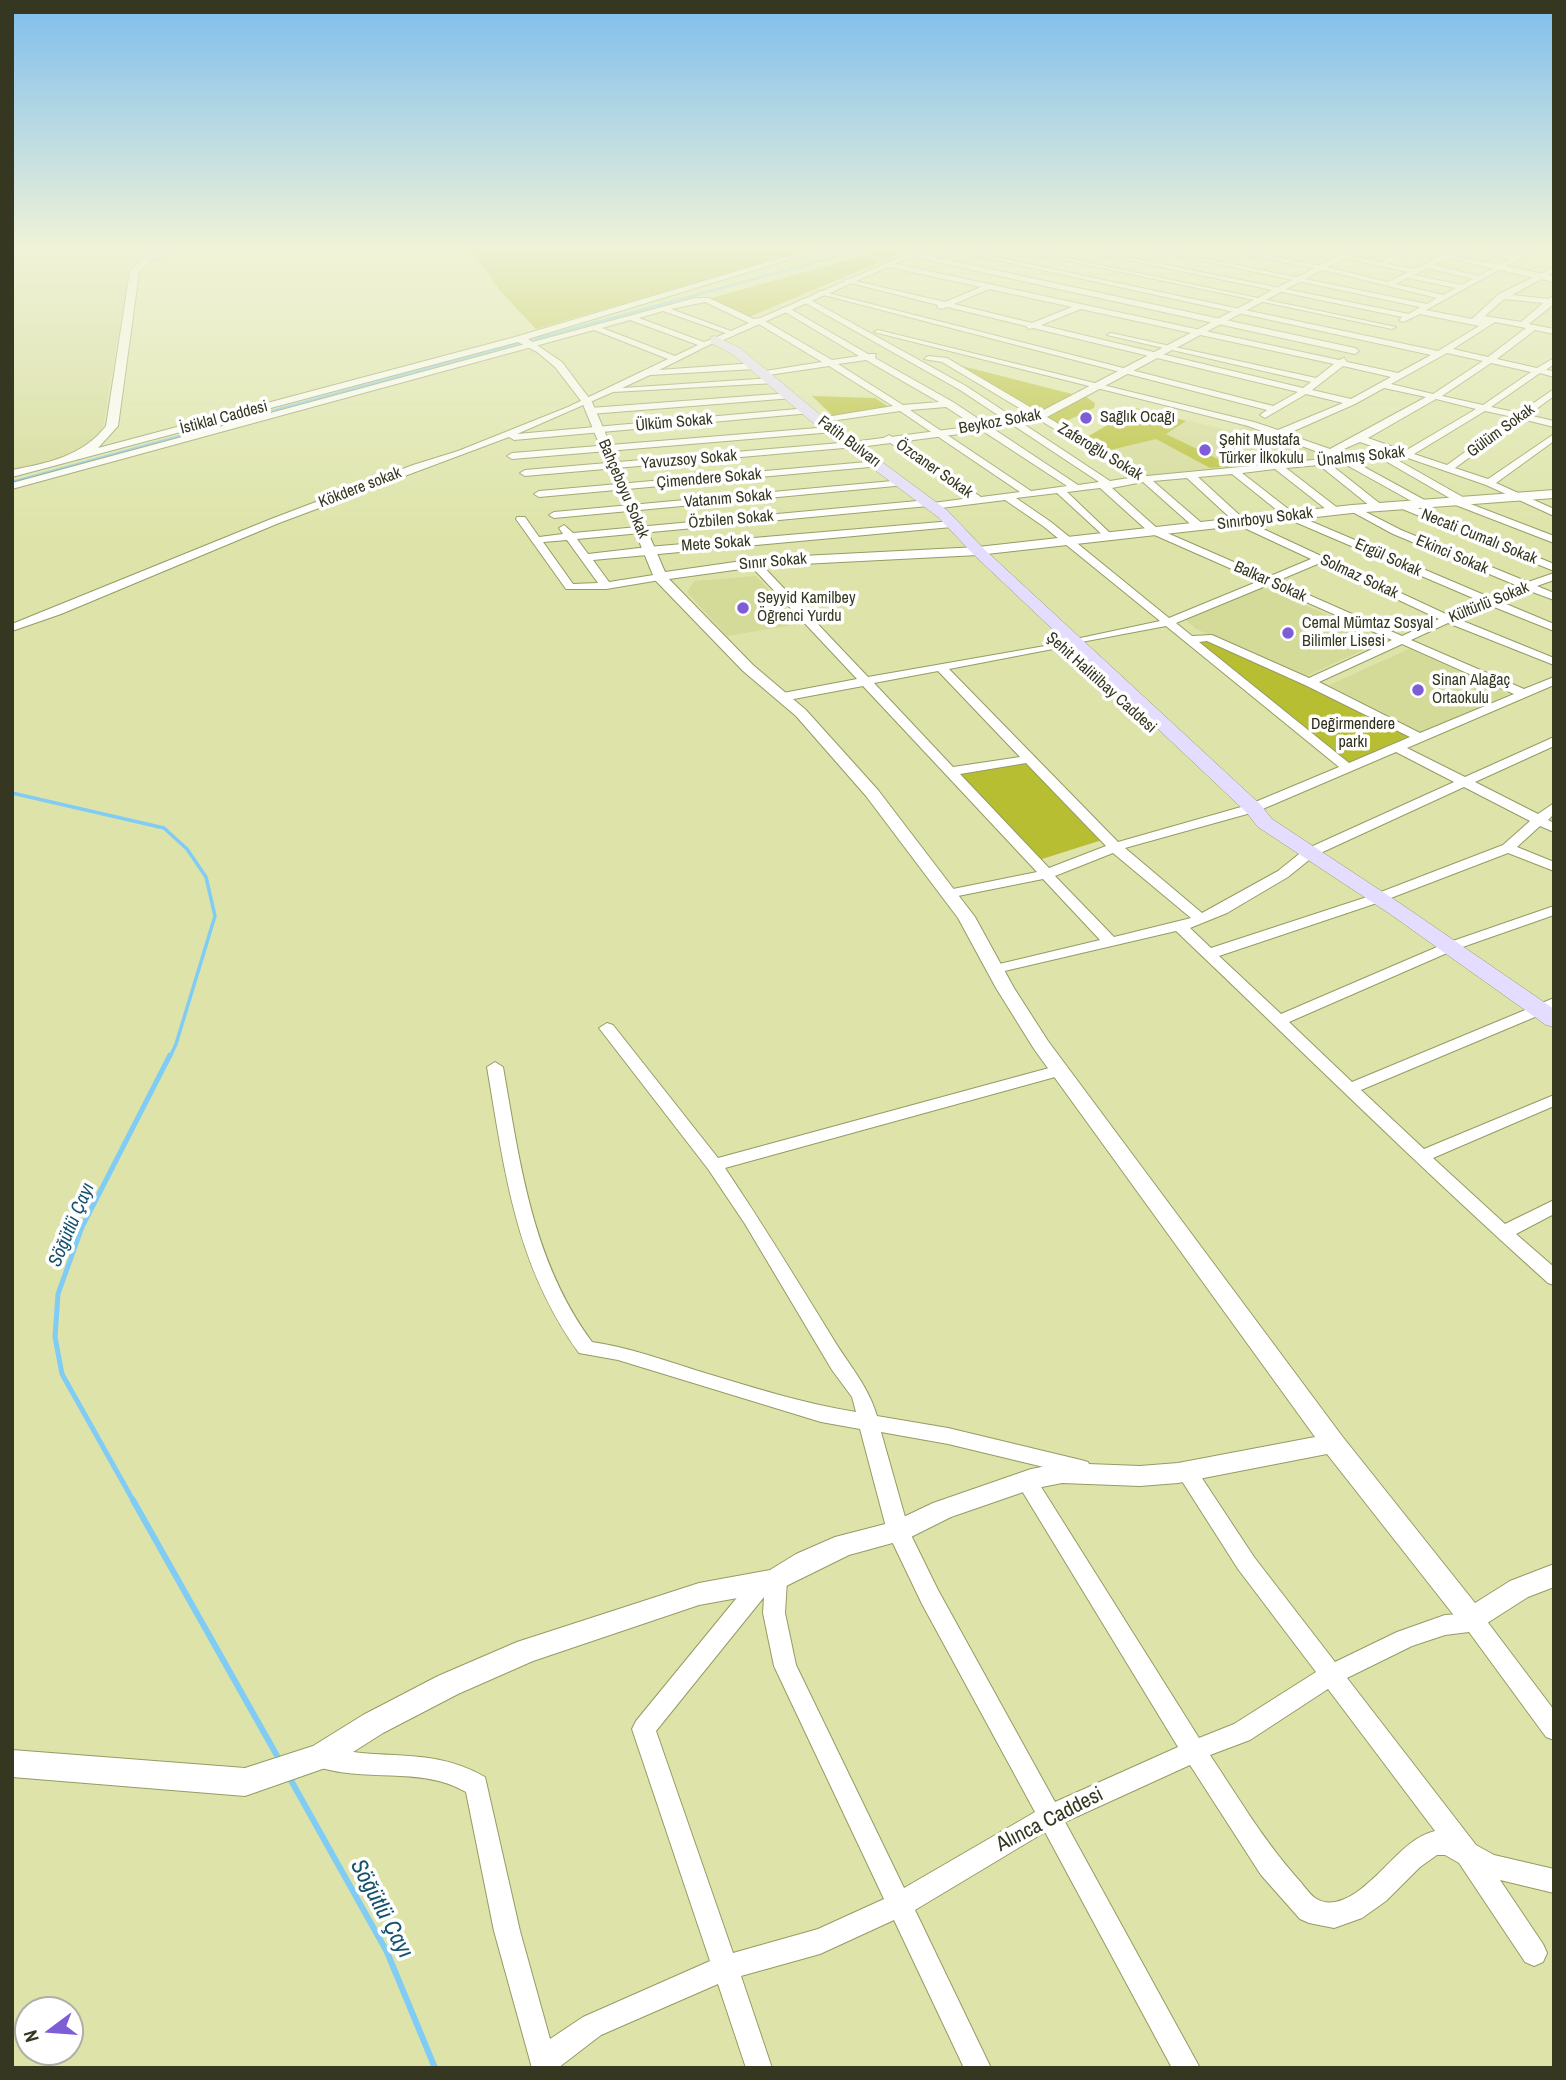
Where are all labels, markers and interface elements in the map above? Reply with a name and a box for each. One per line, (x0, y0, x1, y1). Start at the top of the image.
street label: İstiklal Caddesi (178, 397, 270, 439)
street label: Gülüm Sokak (1464, 400, 1538, 462)
street label: Beykoz Sokak (957, 405, 1043, 439)
place label: Sağlık Ocağı (1100, 408, 1175, 428)
street label: Ülküm Sokak (635, 410, 713, 436)
marker: Sağlık Ocağı (1078, 410, 1094, 426)
street label: Fatih Bulvarı (814, 412, 884, 472)
street label: Zaferoğlu Sokak (1054, 419, 1146, 485)
place label: Şehit Mustafa Türker İlkokulu (1219, 431, 1304, 469)
street label: Özcaner Sokak (892, 435, 976, 503)
street label: Bahçeboyu Sokak (594, 437, 652, 541)
marker: Şehit Mustafa Türker İlkokulu (1197, 442, 1213, 458)
street label: Ünalmış Sokak (1316, 443, 1406, 471)
street label: Yavuzsoy Sokak (640, 446, 738, 474)
street label: Kökdere sokak (316, 463, 404, 513)
street label: Çimendere Sokak (656, 465, 762, 493)
street label: Vatanım Sokak (683, 486, 773, 512)
street label: Sınırboyu Sokak (1216, 504, 1314, 534)
street label: Necati Cumalı Sokak (1418, 505, 1540, 569)
street label: Özbilen Sokak (688, 507, 774, 533)
street label: Ekinci Sokak (1413, 531, 1491, 579)
street label: Mete Sokak (681, 532, 751, 556)
street label: Ergül Sokak (1352, 535, 1424, 581)
street label: Sınır Sokak (738, 549, 808, 575)
street label: Solmaz Sokak (1317, 551, 1401, 603)
street label: Balkar Sokak (1231, 558, 1309, 606)
street label: Kültürlü Sokak (1446, 578, 1532, 628)
place label: Seyyid Kamilbey Öğrenci Yurdu (757, 589, 855, 627)
marker: Seyyid Kamilbey Öğrenci Yurdu (735, 600, 751, 616)
place label: Cemal Mümtaz Sosyal Bilimler Lisesi (1302, 614, 1433, 652)
marker: Cemal Mümtaz Sosyal Bilimler Lisesi (1280, 625, 1296, 641)
street label: Şehit Halitilbay Caddesi (1042, 629, 1160, 737)
place label: Sinan Alağaç Ortaokulu (1432, 671, 1510, 709)
marker: Sinan Alağaç Ortaokulu (1410, 682, 1426, 698)
park label: Değirmendere parkı (1311, 715, 1395, 753)
water label: Söğütlü Çayı (44, 1179, 100, 1271)
street label: Alınca Caddesi (992, 1782, 1108, 1858)
water label: Söğütlü Çayı (343, 1855, 419, 1963)
north arrow (14, 1996, 84, 2066)
text: N (17, 2027, 45, 2045)

